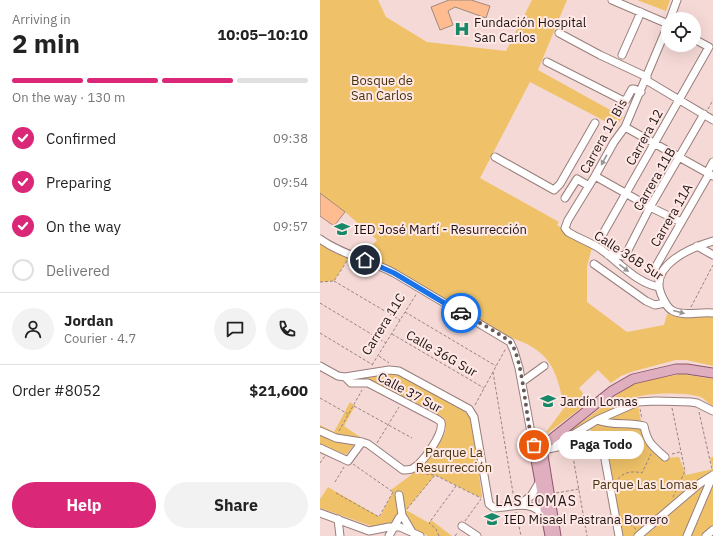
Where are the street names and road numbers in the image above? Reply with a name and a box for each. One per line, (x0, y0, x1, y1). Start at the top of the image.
street label: Carrera 12 Bis (576, 96, 631, 177)
street label: Carrera 12 (622, 106, 667, 168)
street label: Carrera 11B (629, 144, 679, 214)
street label: Carrera 11A (646, 180, 697, 250)
street label: Calle 36B Sur (591, 227, 667, 284)
street label: Carrera 11C (358, 290, 409, 358)
street label: Calle 36G Sur (403, 326, 481, 381)
street label: Calle 37 Sur (375, 368, 445, 417)

